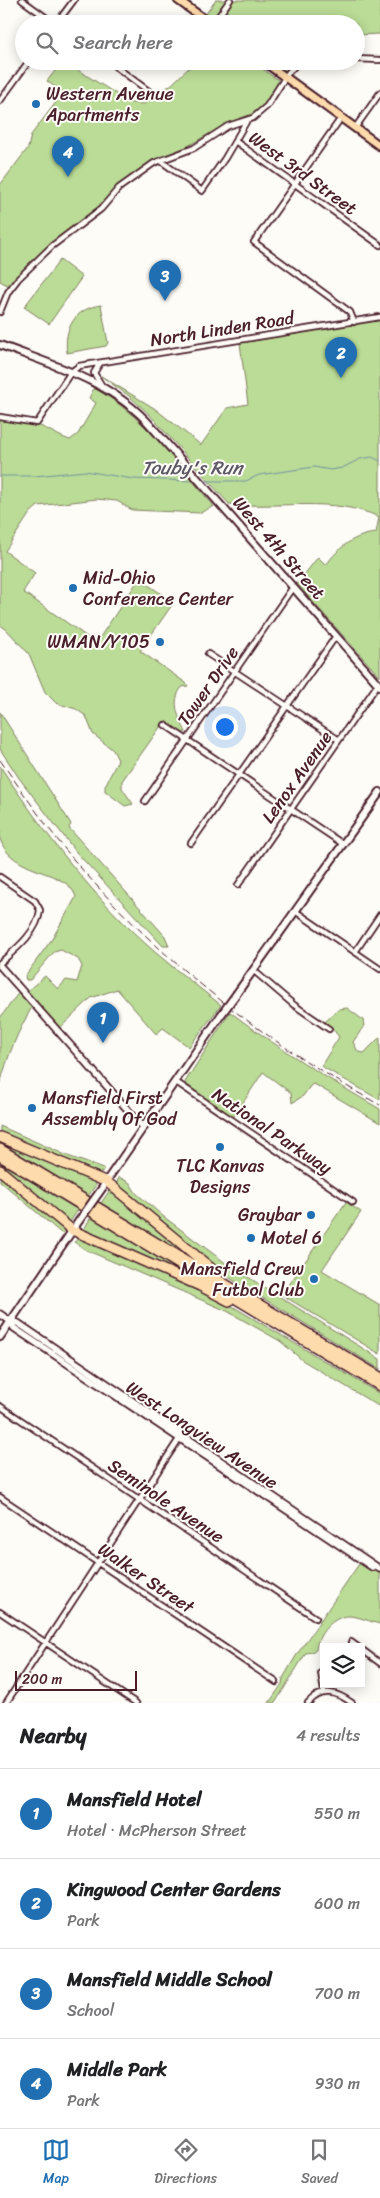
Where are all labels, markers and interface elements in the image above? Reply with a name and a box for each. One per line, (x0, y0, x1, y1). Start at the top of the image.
search box (15, 15, 365, 70)
text: Search here (73, 26, 173, 59)
icon: search (33, 29, 61, 57)
place label: Western Avenue Apartments (45, 78, 174, 131)
marker: Western Avenue Apartments (30, 98, 42, 110)
street label: West 3rd Street (242, 122, 364, 224)
pin: 4 (52, 136, 84, 177)
pin: 3 (149, 260, 181, 301)
street label: North Linden Road (148, 302, 298, 356)
pin: 2 (325, 337, 357, 378)
water label: Touby's Run (142, 451, 244, 484)
street label: West 4th Street (224, 489, 334, 607)
place label: Mid-Ohio Conference Center (83, 562, 235, 615)
marker: Mid-Ohio Conference Center (67, 582, 79, 594)
place label: WMAN/Y105 (47, 626, 150, 658)
marker: WMAN/Y105 (154, 636, 166, 648)
street label: Tower Drive (169, 639, 247, 733)
your location (212, 714, 238, 740)
street label: Lenox Avenue (253, 724, 341, 830)
pin: 1 (87, 1002, 119, 1043)
street label: National Parkway (205, 1079, 339, 1184)
place label: Mansfield First Assembly Of God (41, 1082, 178, 1135)
marker: Mansfield First Assembly Of God (26, 1102, 38, 1114)
marker: TLC Kanvas Designs (214, 1141, 226, 1153)
place label: TLC Kanvas Designs (176, 1150, 265, 1203)
place label: Graybar (238, 1199, 303, 1231)
marker: Graybar (305, 1209, 317, 1221)
place label: Motel 6 (261, 1222, 322, 1254)
marker: Motel 6 (245, 1232, 257, 1244)
place label: Mansfield Crew Futbol Club (181, 1253, 305, 1306)
marker: Mansfield Crew Futbol Club (308, 1273, 320, 1285)
street label: West Longview Avenue (119, 1372, 285, 1498)
street label: Seminole Avenue (101, 1450, 231, 1552)
street label: Walker Street (91, 1534, 201, 1623)
map controls (320, 1643, 365, 1688)
button: layers (320, 1643, 365, 1688)
text: 200 m (22, 1667, 62, 1692)
scale bar (15, 1668, 138, 1691)
text: Nearby (20, 1717, 86, 1755)
text: 4 results (296, 1721, 360, 1750)
text: Mansfield Hotel (67, 1783, 202, 1816)
text: 1 (33, 1799, 39, 1828)
text: 550 m (314, 1799, 360, 1828)
text: Hotel · McPherson Street (67, 1816, 247, 1845)
text: Kingwood Center Gardens (67, 1873, 281, 1906)
text: 2 (31, 1889, 41, 1918)
text: 600 m (314, 1889, 360, 1918)
text: Park (67, 1906, 100, 1935)
text: Mansfield Middle School (67, 1963, 272, 1996)
text: 3 (32, 1979, 40, 2008)
text: 700 m (314, 1979, 360, 2008)
text: School (67, 1996, 114, 2025)
text: Middle Park (67, 2053, 167, 2086)
text: 4 (31, 2069, 41, 2098)
text: 930 m (315, 2069, 360, 2098)
text: Park (67, 2086, 100, 2115)
tab: Map (42, 2136, 70, 2191)
tab: Directions (154, 2136, 217, 2191)
tab: Saved (301, 2136, 338, 2191)

